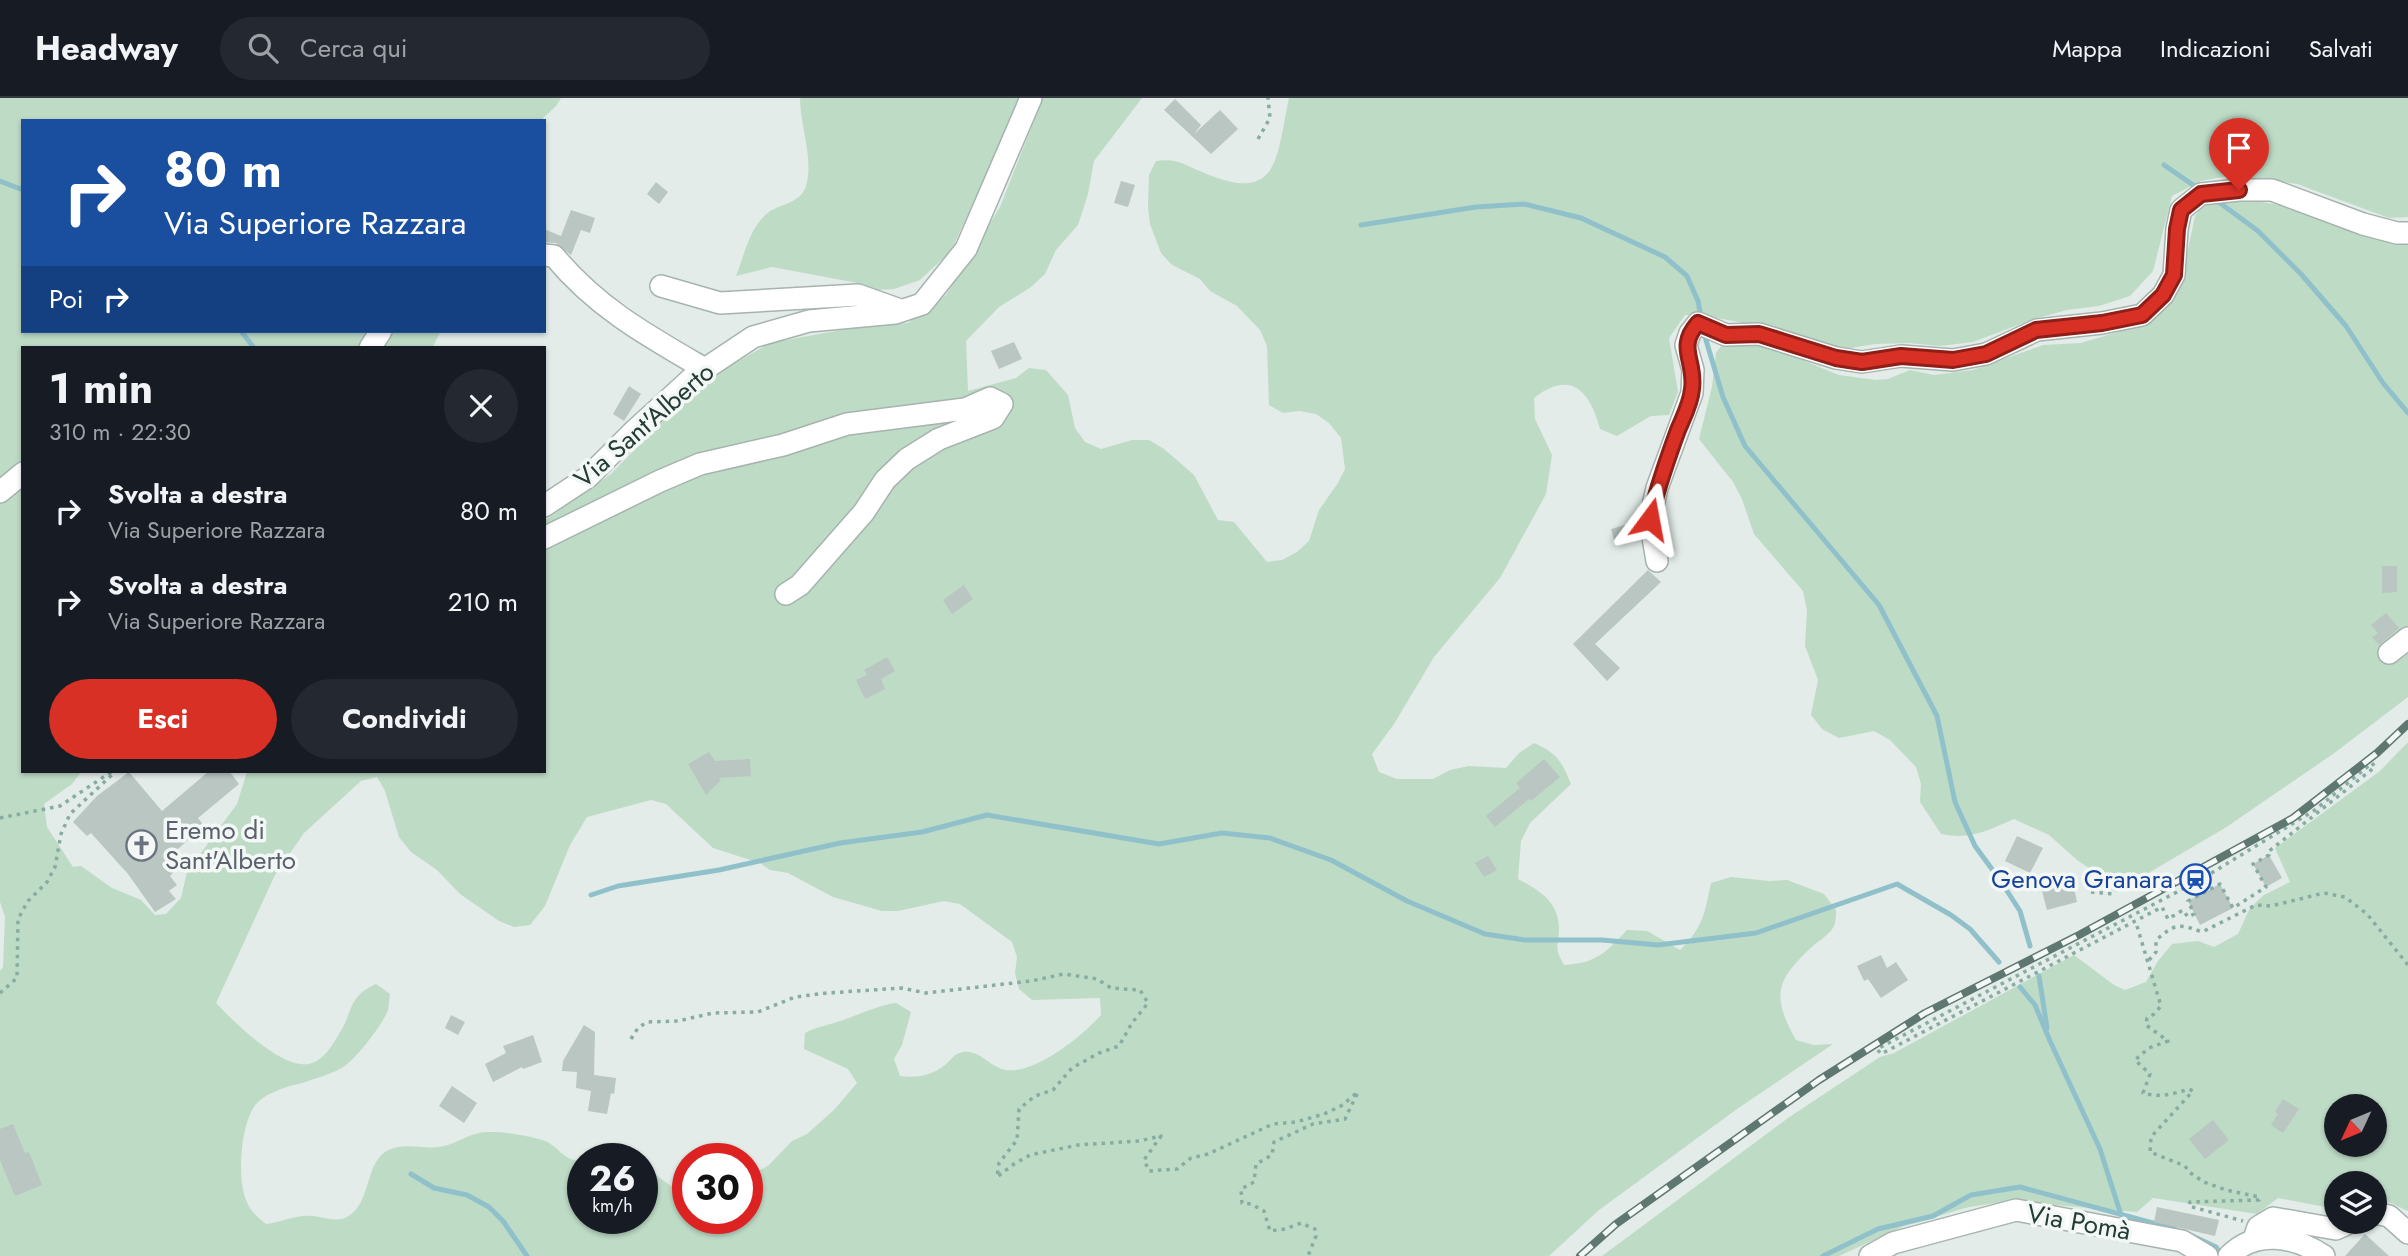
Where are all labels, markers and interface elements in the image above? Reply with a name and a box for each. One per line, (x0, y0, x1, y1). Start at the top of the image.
search box (220, 17, 710, 80)
text: Headway (35, 25, 178, 72)
icon: search (244, 29, 282, 67)
text: Cerca qui (300, 29, 408, 67)
text: Mappa (2052, 31, 2122, 66)
text: Indicazioni (2160, 31, 2271, 66)
text: Salvati (2309, 31, 2373, 66)
pin (2209, 118, 2269, 190)
icon: arrive (2220, 129, 2258, 167)
text: 80 m (164, 135, 282, 205)
icon: right (49, 147, 140, 238)
text: Via Superiore Razzara (164, 200, 466, 246)
text: Poi (49, 280, 83, 318)
icon: right (97, 280, 135, 318)
street label: Via Sant'Alberto (565, 353, 723, 497)
text: 1 min (49, 358, 153, 419)
button: close (444, 369, 518, 443)
text: 310 m · 22:30 (49, 415, 191, 449)
text: Svolta a destra (108, 475, 288, 513)
position arrow (1613, 482, 1687, 556)
icon: right (49, 492, 87, 530)
text: 80 m (460, 492, 518, 530)
text: Via Superiore Razzara (108, 513, 325, 547)
text: Svolta a destra (108, 566, 288, 604)
icon: right (49, 583, 87, 621)
text: 210 m (448, 583, 518, 621)
text: Via Superiore Razzara (108, 604, 325, 638)
button: Esci (49, 679, 277, 759)
button: Condividi (291, 679, 518, 759)
place label: Eremo di Sant'Alberto (165, 811, 296, 879)
church icon: Eremo di Sant'Alberto (125, 828, 159, 862)
place label: Genova Granara (1991, 860, 2173, 898)
station icon: Genova Granara (2179, 862, 2213, 896)
north arrow (2324, 1094, 2387, 1157)
map controls (2324, 1094, 2387, 1234)
speed limit sign: 30 (672, 1143, 763, 1234)
text: 26 (589, 1154, 636, 1204)
button: layers (2324, 1171, 2387, 1234)
text: km/h (592, 1193, 633, 1219)
street label: Via Pomà (2024, 1194, 2134, 1250)

